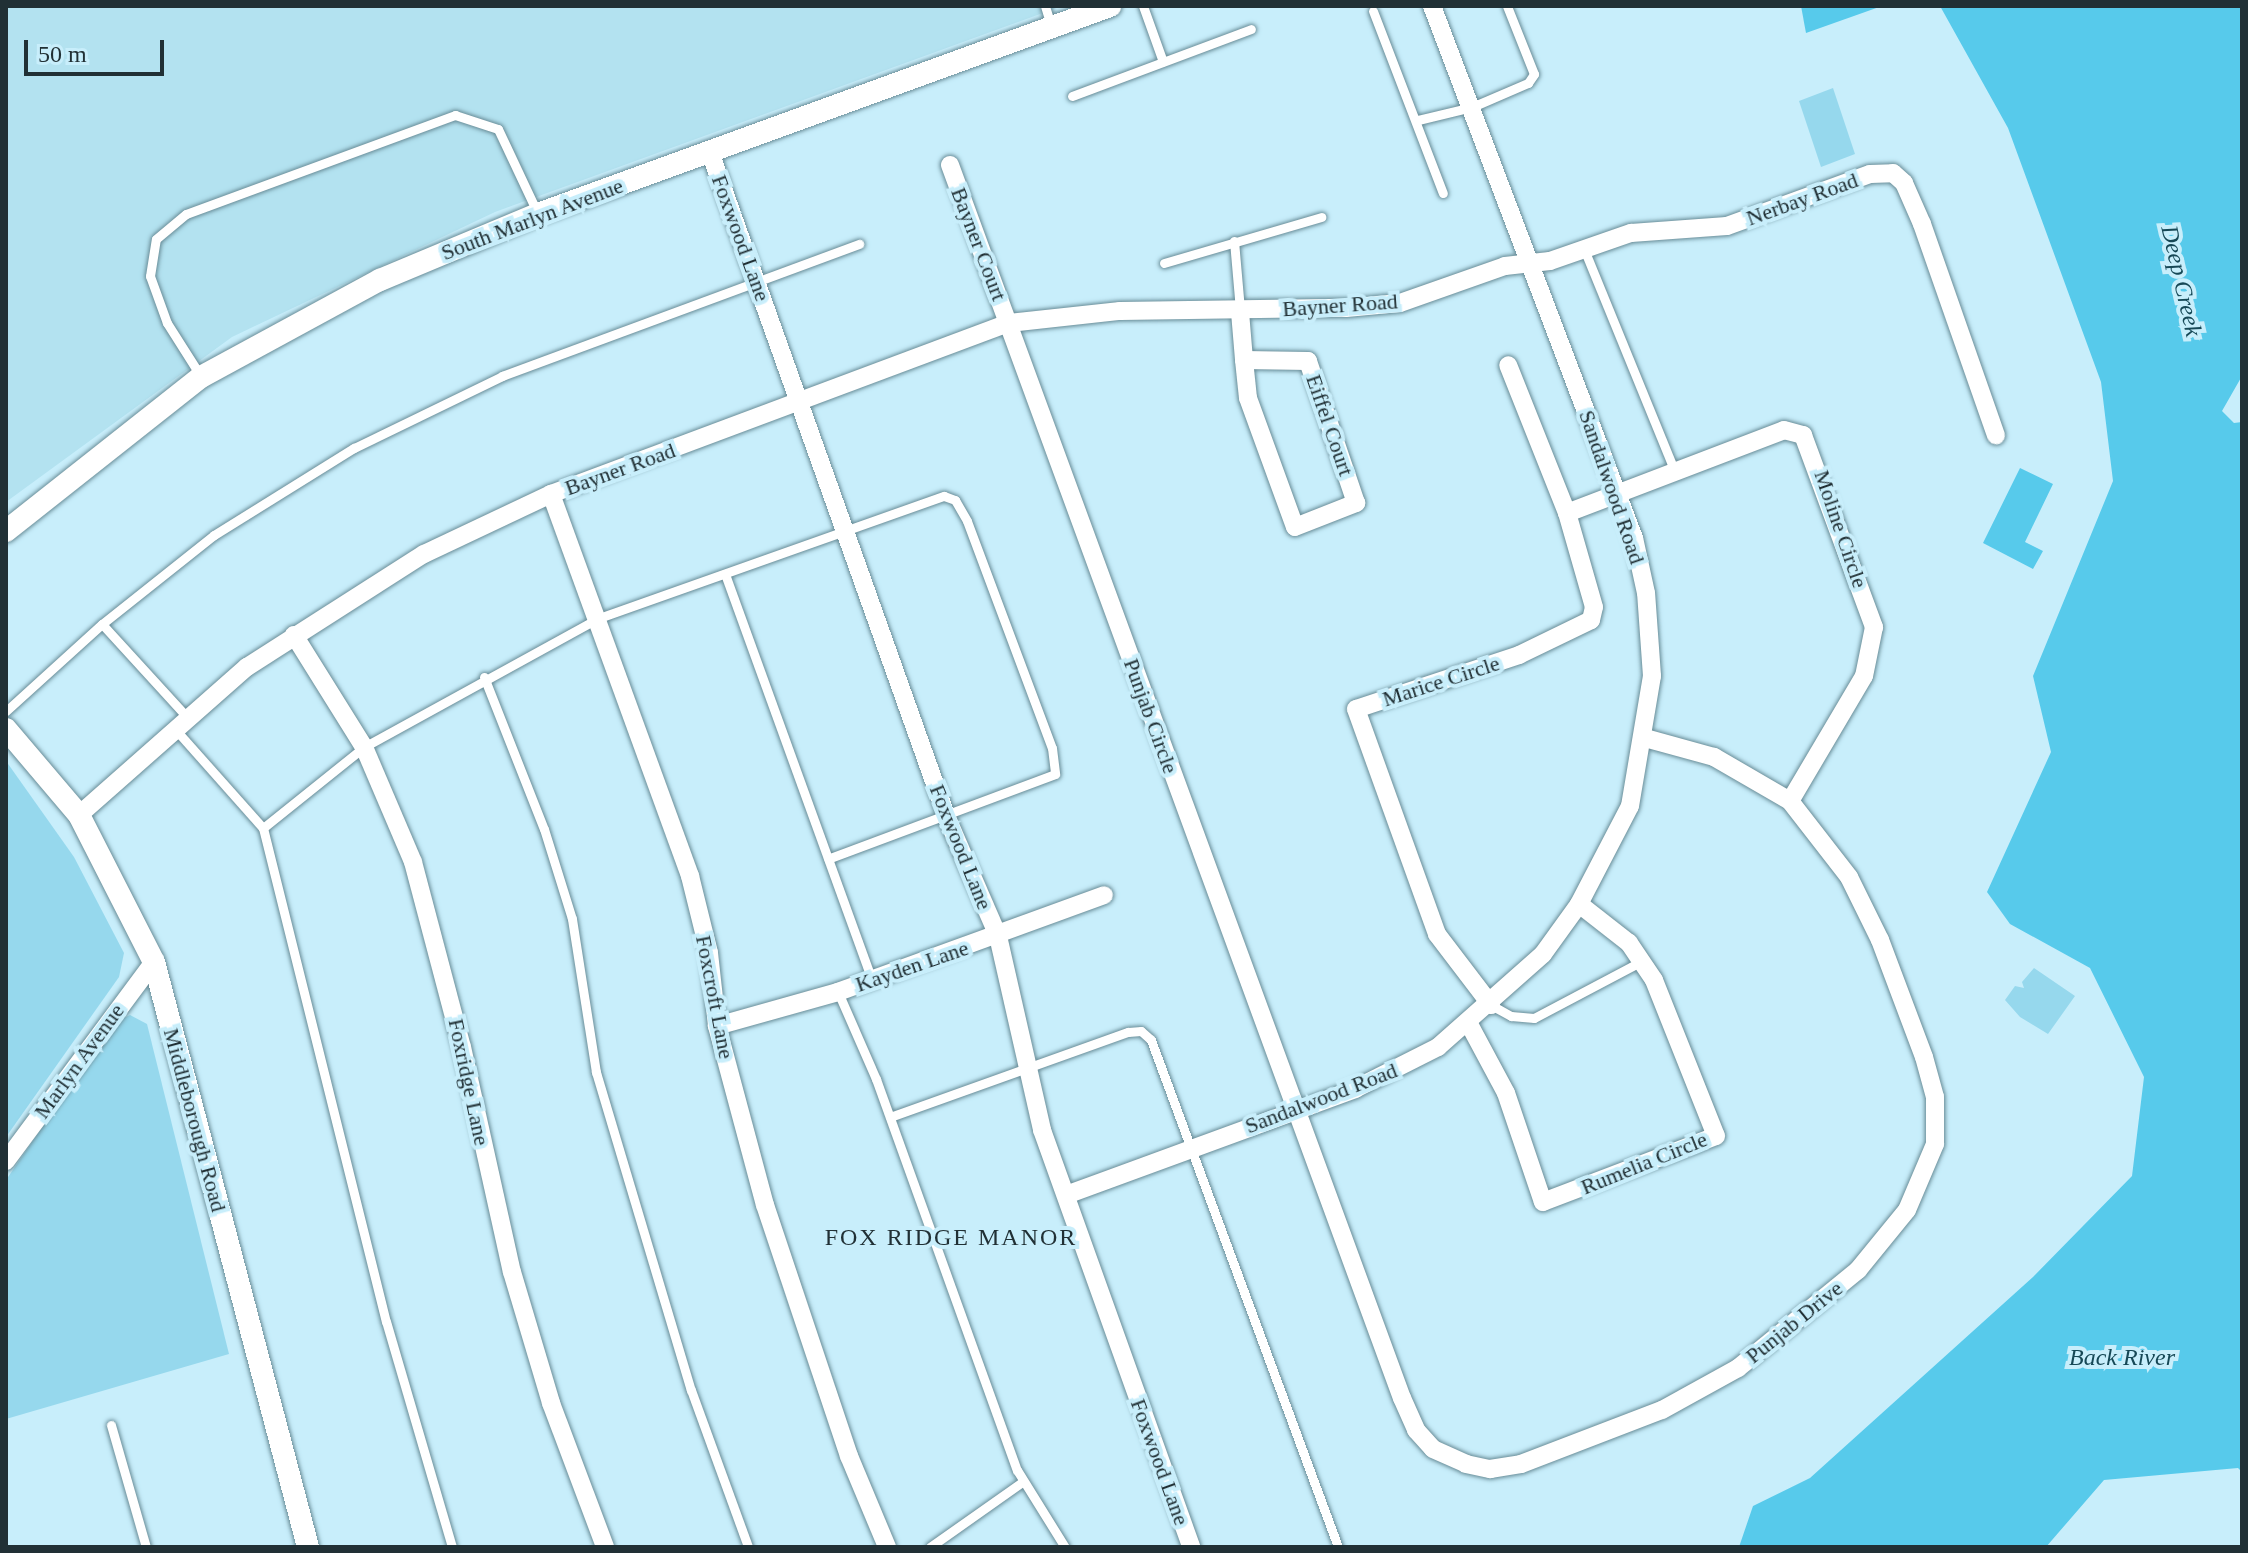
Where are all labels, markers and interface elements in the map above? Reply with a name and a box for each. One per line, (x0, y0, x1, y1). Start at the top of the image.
scale bar (28, 24, 168, 74)
text: 50 m (38, 41, 87, 67)
street label: Nerbay Road (1743, 167, 1861, 231)
street label: Foxwood Lane (706, 171, 776, 305)
street label: South Marlyn Avenue (437, 172, 627, 266)
street label: Bayner Court (945, 184, 1013, 304)
water label: Deep Creek (2154, 223, 2208, 339)
street label: Bayner Road (1281, 288, 1399, 322)
street label: Eiffel Court (1300, 371, 1360, 479)
street label: Sandalwood Road (1573, 407, 1651, 567)
street label: Bayner Road (561, 437, 679, 501)
street label: Moline Circle (1809, 467, 1873, 591)
street label: Marice Circle (1379, 650, 1503, 712)
street label: Punjab Circle (1118, 655, 1184, 777)
street label: Foxwood Lane (924, 781, 998, 913)
street label: Foxcroft Lane (690, 933, 740, 1061)
street label: Kayden Lane (852, 934, 972, 998)
street label: Marlyn Avenue (28, 998, 130, 1124)
street label: Foxridge Lane (443, 1016, 495, 1148)
street label: Middleborough Road (158, 1025, 232, 1215)
street label: Sandalwood Road (1241, 1057, 1401, 1139)
street label: Rumelia Circle (1577, 1126, 1711, 1200)
district label: FOX RIDGE MANOR (825, 1224, 1077, 1252)
street label: Punjab Drive (1740, 1275, 1848, 1369)
water label: Back River (2069, 1344, 2175, 1372)
street label: Foxwood Lane (1125, 1395, 1195, 1529)

